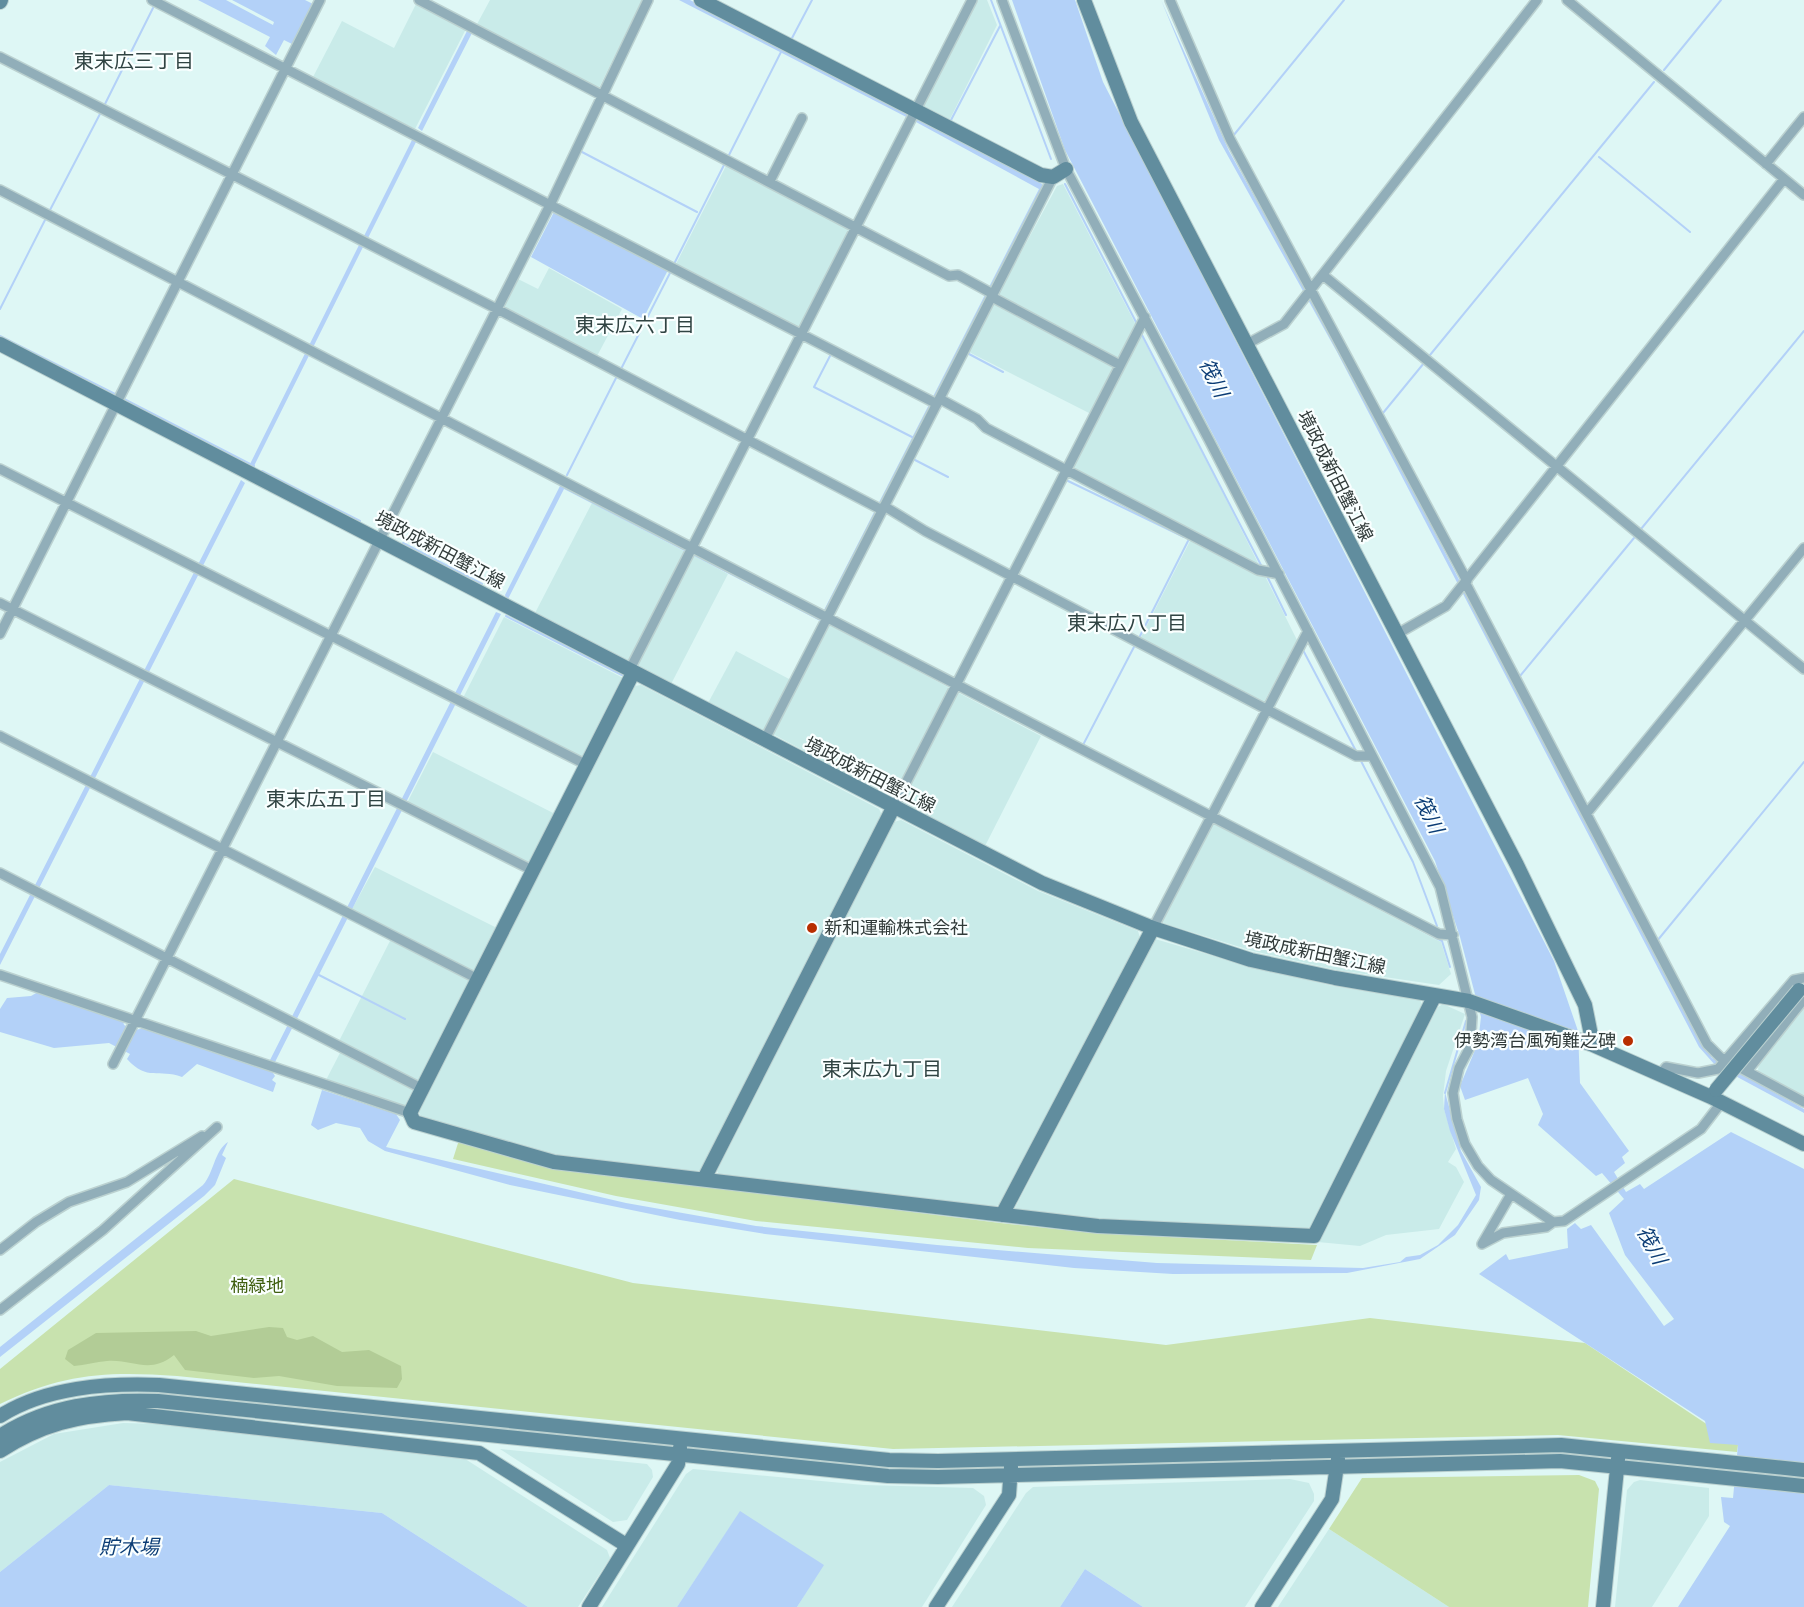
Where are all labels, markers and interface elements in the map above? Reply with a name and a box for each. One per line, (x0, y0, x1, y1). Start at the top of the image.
district label: 東末広三丁目 (74, 49, 194, 73)
district label: 東末広六丁目 (575, 313, 695, 337)
water label: 筏川 (1194, 355, 1234, 403)
street label: 境政成新田蟹江線 (1293, 407, 1377, 545)
street label: 境政成新田蟹江線 (371, 506, 509, 594)
district label: 東末広八丁目 (1067, 611, 1187, 635)
street label: 境政成新田蟹江線 (801, 733, 939, 817)
district label: 東末広五丁目 (266, 787, 386, 811)
water label: 筏川 (1409, 791, 1449, 839)
place label: 新和運輸株式会社 (824, 917, 968, 939)
marker: 新和運輸株式会社 (805, 921, 819, 935)
street label: 境政成新田蟹江線 (1242, 927, 1388, 979)
place label: 伊勢湾台風殉難之碑 (1454, 1030, 1616, 1052)
marker: 伊勢湾台風殉難之碑 (1621, 1034, 1635, 1048)
district label: 東末広九丁目 (822, 1057, 942, 1081)
water label: 筏川 (1632, 1222, 1673, 1270)
park label: 楠緑地 (230, 1275, 284, 1297)
water label: 貯木場 (99, 1535, 161, 1559)

